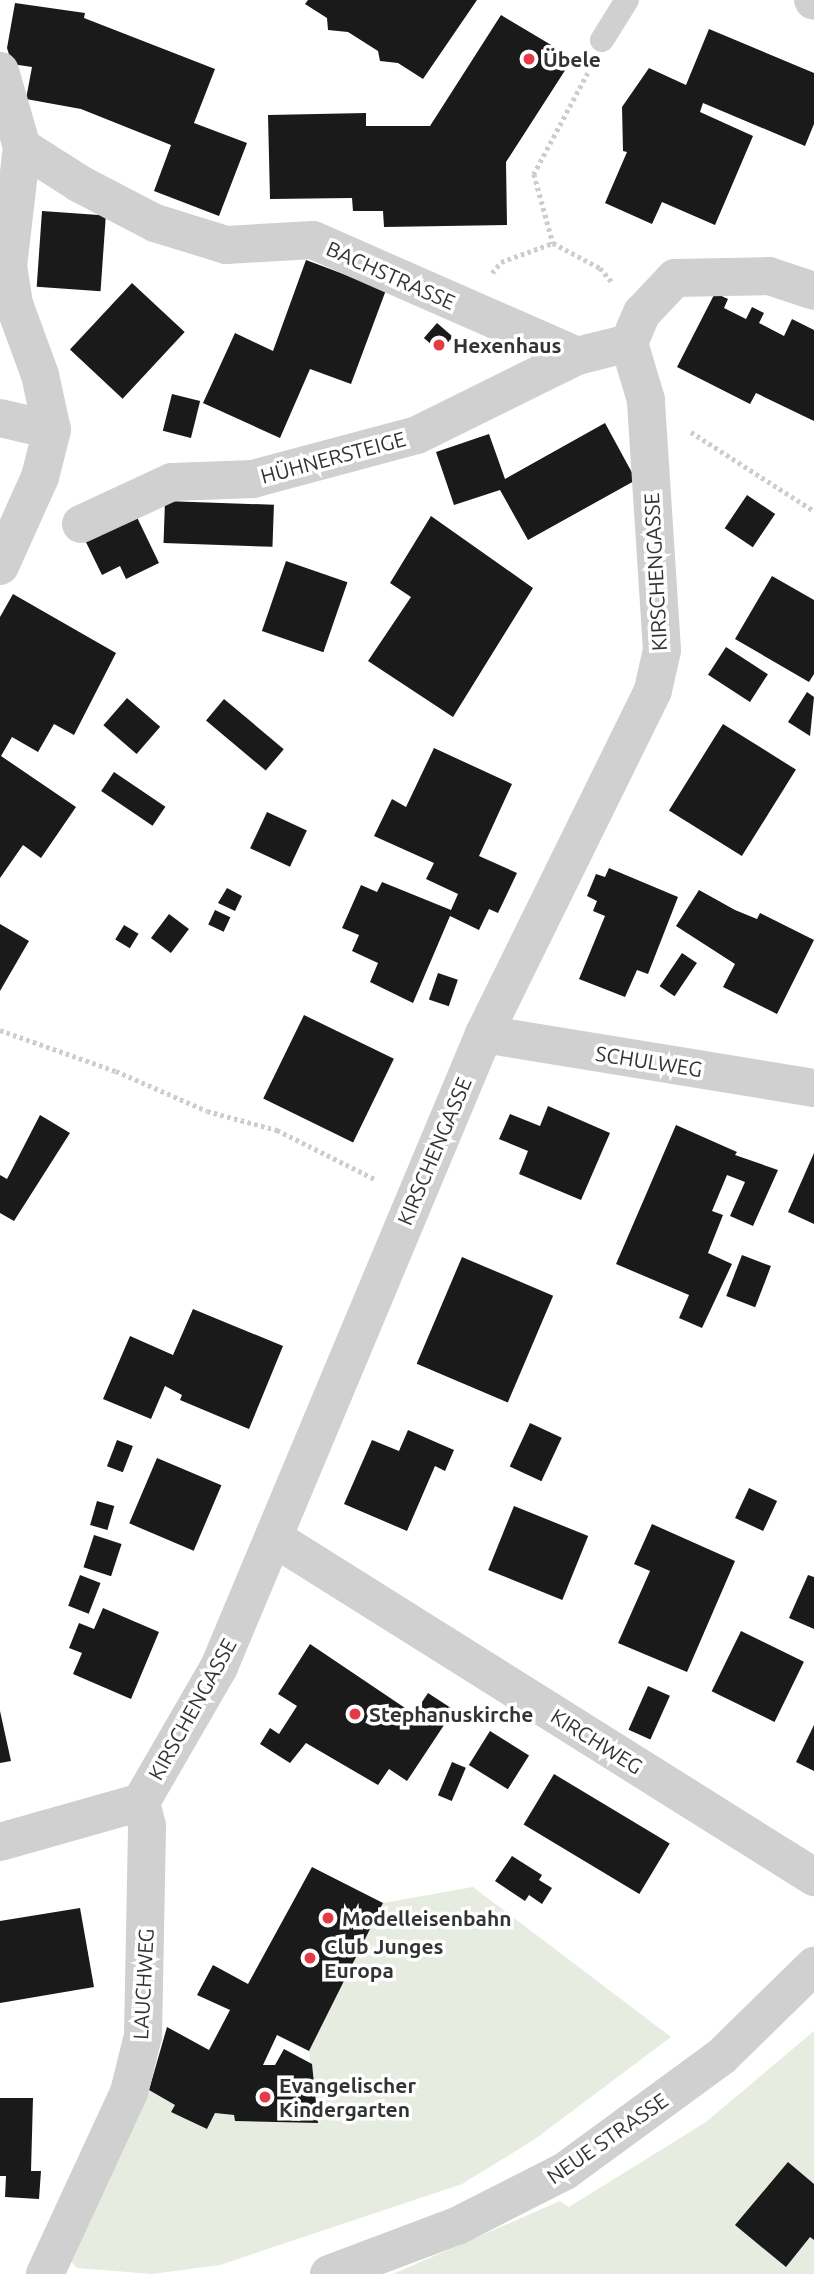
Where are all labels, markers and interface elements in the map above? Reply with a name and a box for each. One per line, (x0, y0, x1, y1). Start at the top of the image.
place label: Übele (543, 46, 601, 72)
marker: Übele (521, 51, 537, 67)
street label: BACHSTRASSE (323, 235, 459, 315)
place label: Hexenhaus (453, 332, 562, 358)
marker: Hexenhaus (431, 337, 447, 353)
street label: HÜHNERSTEIGE (258, 426, 408, 488)
street label: KIRSCHENGASSE (638, 492, 672, 652)
street label: SCHULWEG (594, 1040, 704, 1082)
street label: KIRSCHENGASSE (391, 1073, 477, 1229)
street label: KIRSCHENGASSE (143, 1634, 241, 1784)
place label: Stephanuskirche (369, 1701, 533, 1727)
street label: KIRCHWEG (546, 1703, 648, 1779)
marker: Stephanuskirche (347, 1706, 363, 1722)
place label: Modelleisenbahn (342, 1905, 512, 1931)
marker: Modelleisenbahn (320, 1910, 336, 1926)
street label: LAUCHWEG (127, 1928, 159, 2040)
place label: Club Junges Europa (324, 1933, 443, 1983)
marker: Club Junges Europa (302, 1950, 318, 1966)
place label: Evangelischer Kindergarten (279, 2072, 416, 2122)
street label: NEUE STRASSE (542, 2087, 672, 2189)
marker: Evangelischer Kindergarten (257, 2089, 273, 2105)

